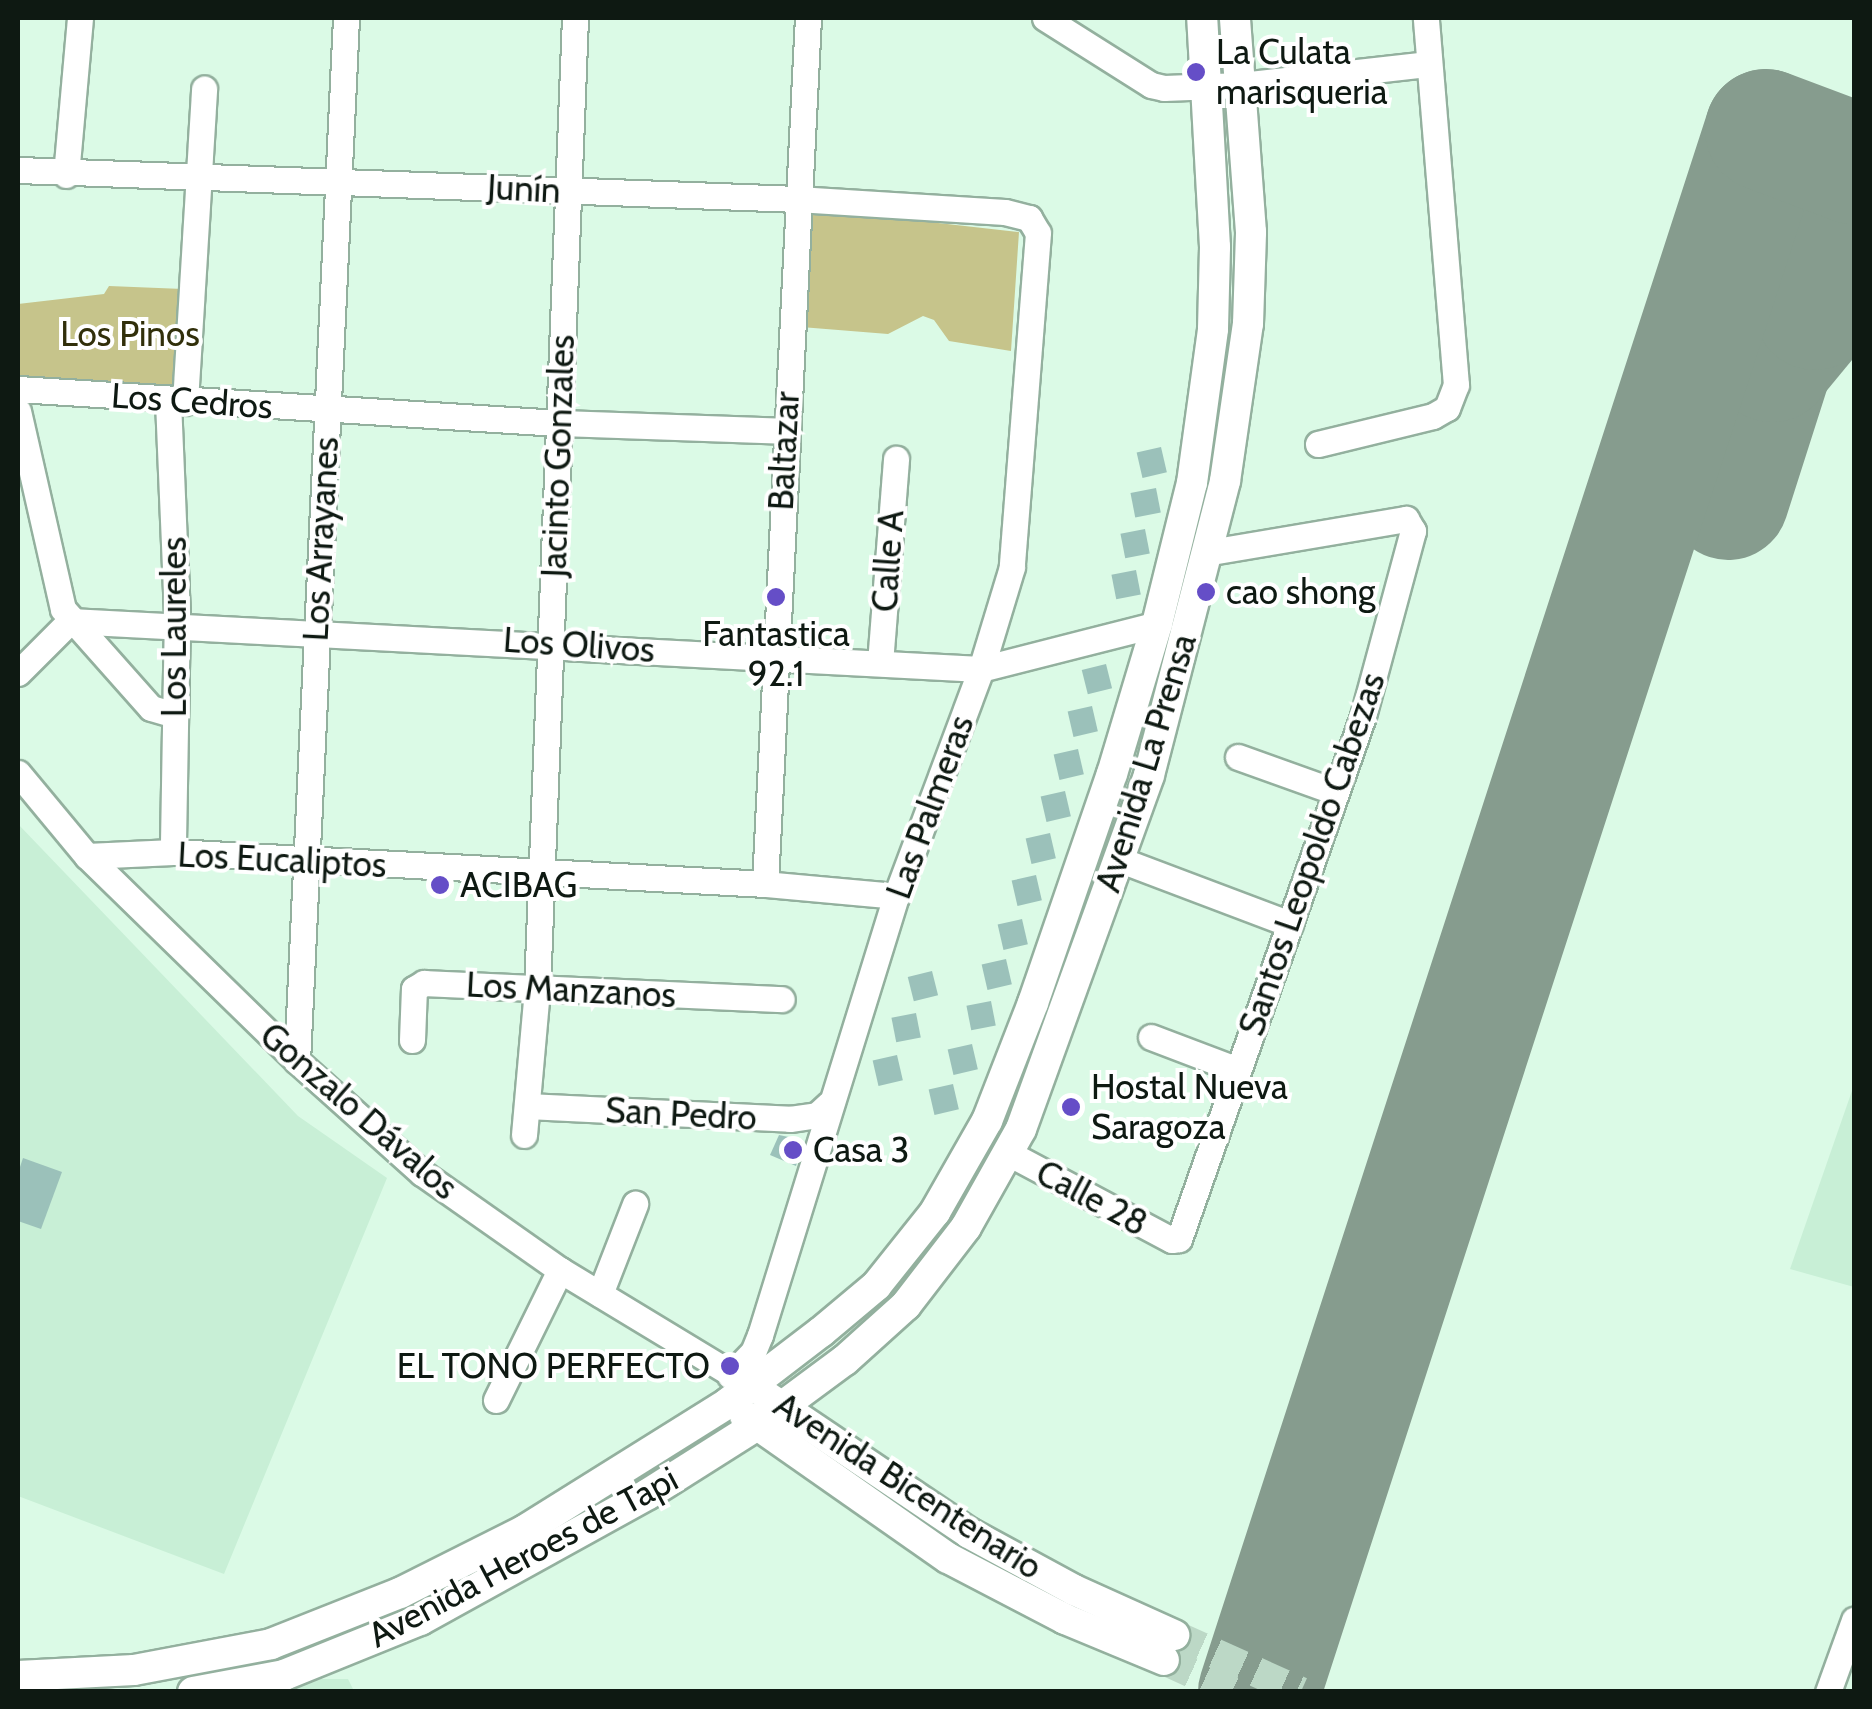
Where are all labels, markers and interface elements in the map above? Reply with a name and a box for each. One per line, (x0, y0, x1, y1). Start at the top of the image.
place label: La Culata marisqueria (1216, 31, 1387, 113)
marker: La Culata marisqueria (1185, 61, 1207, 83)
street label: Junín (486, 166, 562, 212)
park label: Los Pinos (60, 313, 200, 355)
street label: Jacinto Gonzales (533, 334, 583, 578)
street label: Los Cedros (110, 374, 274, 428)
street label: Baltazar (760, 391, 808, 511)
street label: Los Arrayanes (295, 436, 347, 642)
street label: Calle A (863, 509, 913, 613)
street label: Los Laureles (153, 537, 195, 717)
place label: cao shong (1226, 571, 1376, 613)
marker: cao shong (1195, 581, 1217, 603)
marker: Fantastica 92.1 (765, 586, 787, 608)
place label: Fantastica 92.1 (702, 613, 850, 695)
street label: Los Olivos (502, 619, 656, 671)
street label: Avenida La Prensa (1087, 629, 1205, 897)
street label: Santos Leopoldo Cabezas (1230, 667, 1394, 1041)
street label: Las Palmeras (877, 710, 983, 904)
street label: Los Eucaliptos (177, 834, 387, 886)
place label: ACIBAG (460, 864, 577, 906)
marker: ACIBAG (429, 874, 451, 896)
street label: Los Manzanos (465, 964, 677, 1016)
street label: Gonzalo Dávalos (252, 1014, 466, 1208)
place label: Hostal Nueva Saragoza (1091, 1066, 1288, 1148)
street label: San Pedro (604, 1089, 758, 1139)
marker: Hostal Nueva Saragoza (1060, 1096, 1082, 1118)
place label: Casa 3 (813, 1129, 909, 1171)
marker: Casa 3 (782, 1139, 804, 1161)
street label: Calle 28 (1029, 1151, 1155, 1245)
place label: EL TONO PERFECTO (397, 1345, 710, 1387)
marker: EL TONO PERFECTO (719, 1355, 741, 1377)
street label: Avenida Bicentenario (766, 1384, 1050, 1588)
street label: Avenida Heroes de Tapi (361, 1458, 685, 1656)

